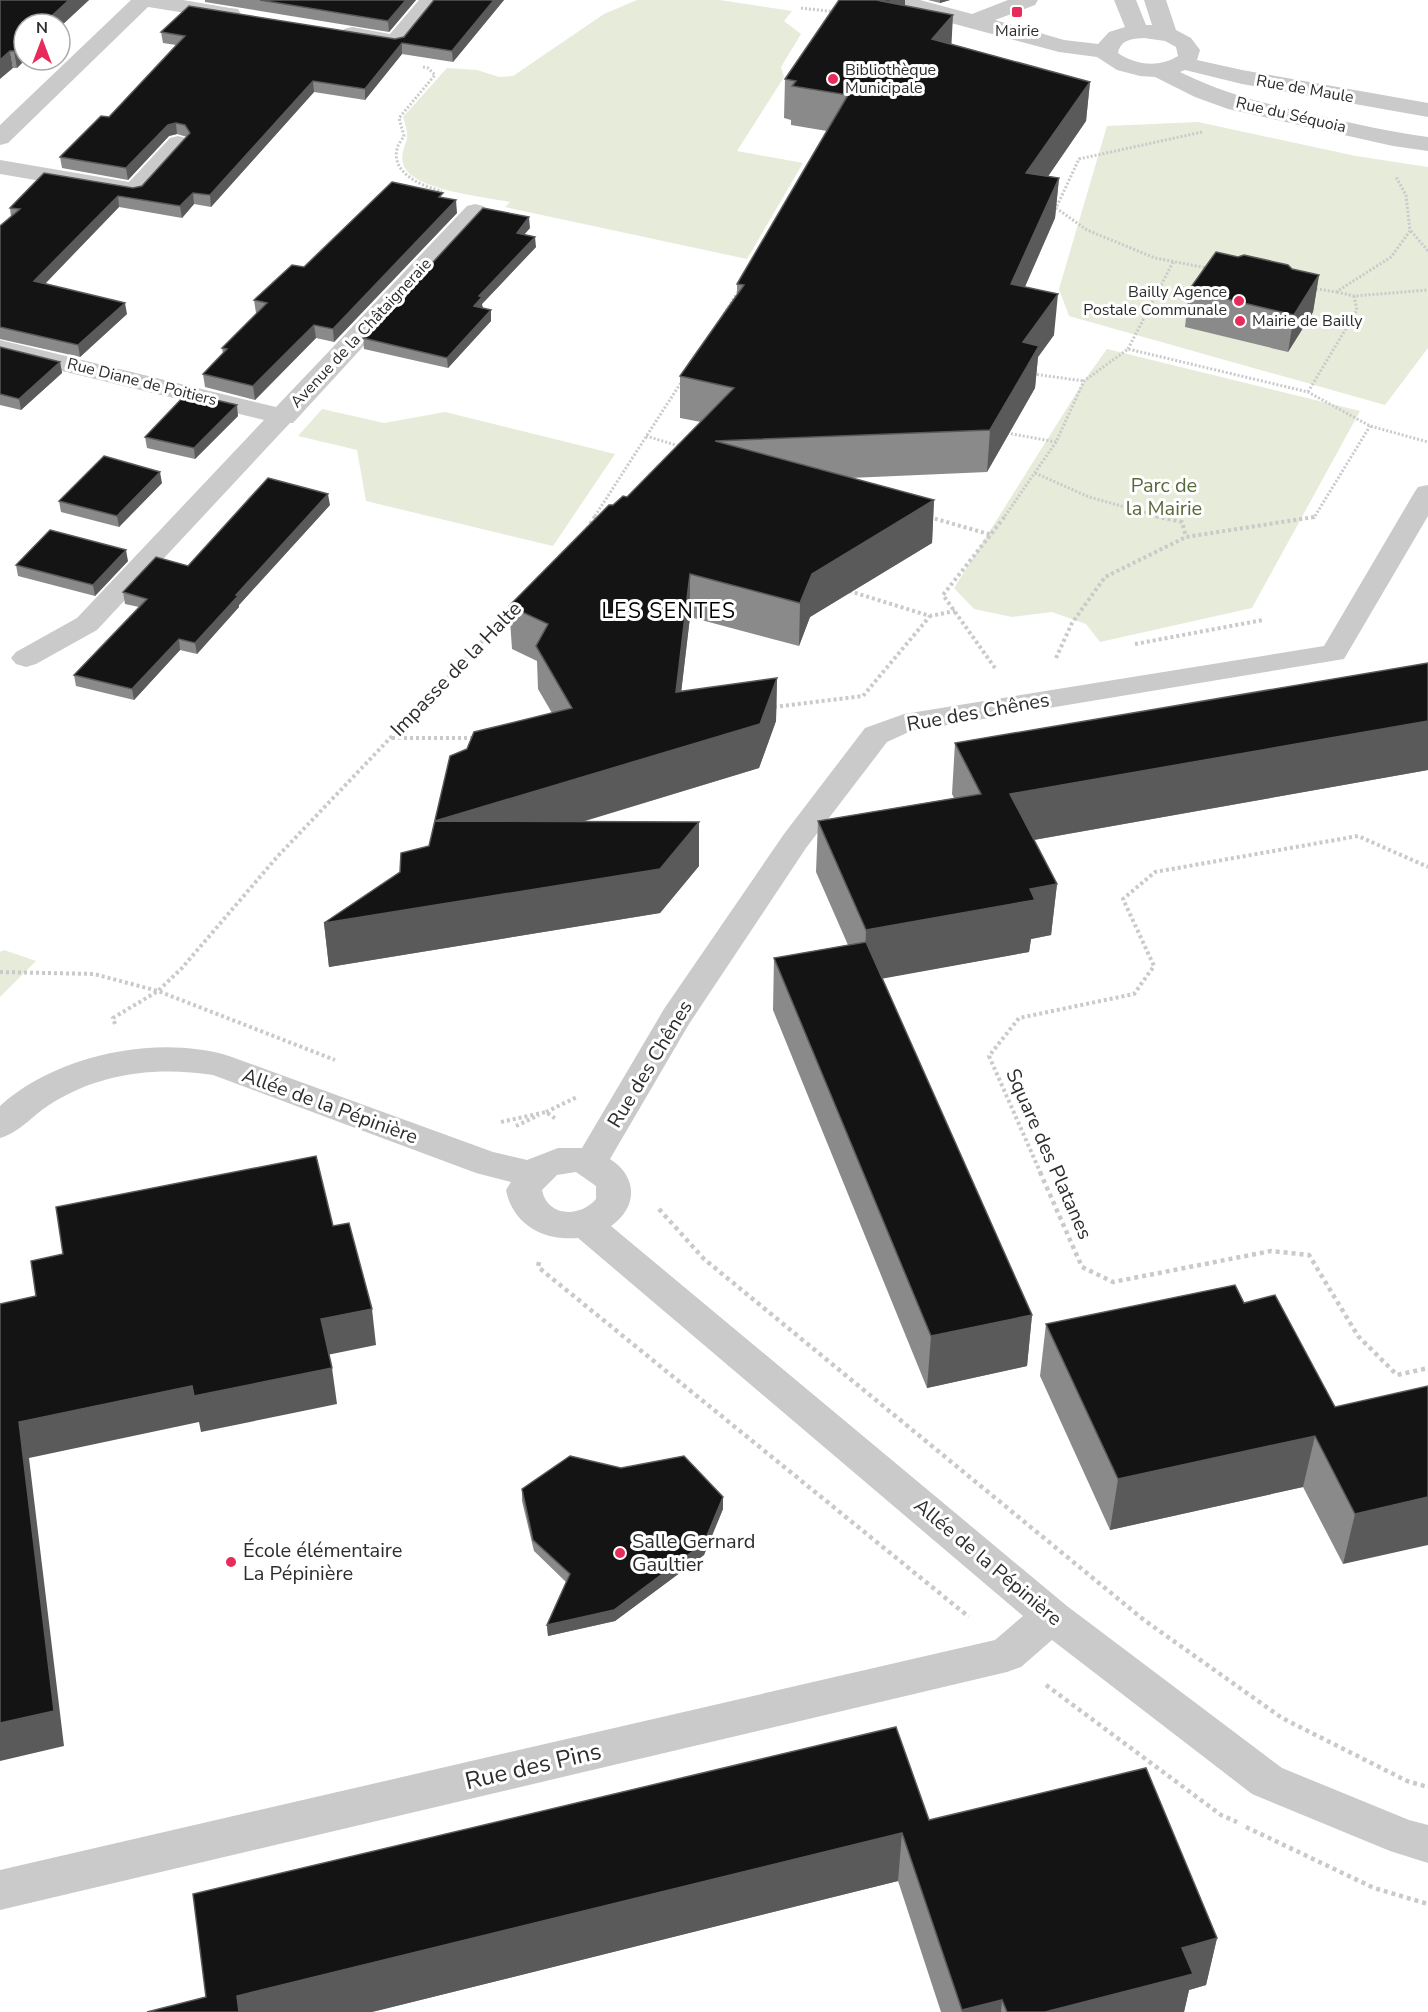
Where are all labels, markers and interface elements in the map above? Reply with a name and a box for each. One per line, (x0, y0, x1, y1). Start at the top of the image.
marker: Mairie (1010, 5, 1024, 19)
north arrow (12, 12, 72, 72)
text: N (36, 17, 48, 39)
place label: Mairie (995, 20, 1039, 42)
place label: Bibliothèque Municipale (845, 59, 936, 99)
street label: Rue de Maule (1255, 70, 1355, 108)
marker: Bibliothèque Municipale (826, 72, 840, 86)
street label: Rue du Séquoia (1234, 92, 1348, 138)
street label: Avenue de la Châtaigneraie (286, 253, 436, 413)
place label: Bailly Agence Postale Communale (1083, 281, 1227, 321)
marker: Bailly Agence Postale Communale (1232, 294, 1246, 308)
place label: Mairie de Bailly (1252, 310, 1363, 332)
marker: Mairie de Bailly (1233, 314, 1247, 328)
street label: Rue Diane de Poitiers (65, 353, 219, 411)
park label: Parc de la Mairie (1126, 472, 1202, 522)
street label: Impasse de la Halte (385, 596, 527, 742)
district label: LES SENTES (601, 597, 737, 625)
street label: Rue des Chênes (904, 686, 1052, 738)
street label: Rue des Chênes (601, 995, 699, 1133)
street label: Allée de la Pépinière (238, 1062, 422, 1150)
street label: Square des Platanes (999, 1064, 1099, 1244)
street label: Allée de la Pépinière (908, 1492, 1068, 1632)
place label: Salle Gernard Gaultier (632, 1528, 755, 1578)
place label: École élémentaire La Pépinière (243, 1537, 403, 1587)
marker: Salle Gernard Gaultier (613, 1546, 627, 1560)
marker: École élémentaire La Pépinière (224, 1555, 238, 1569)
street label: Rue des Pins (462, 1735, 604, 1797)

